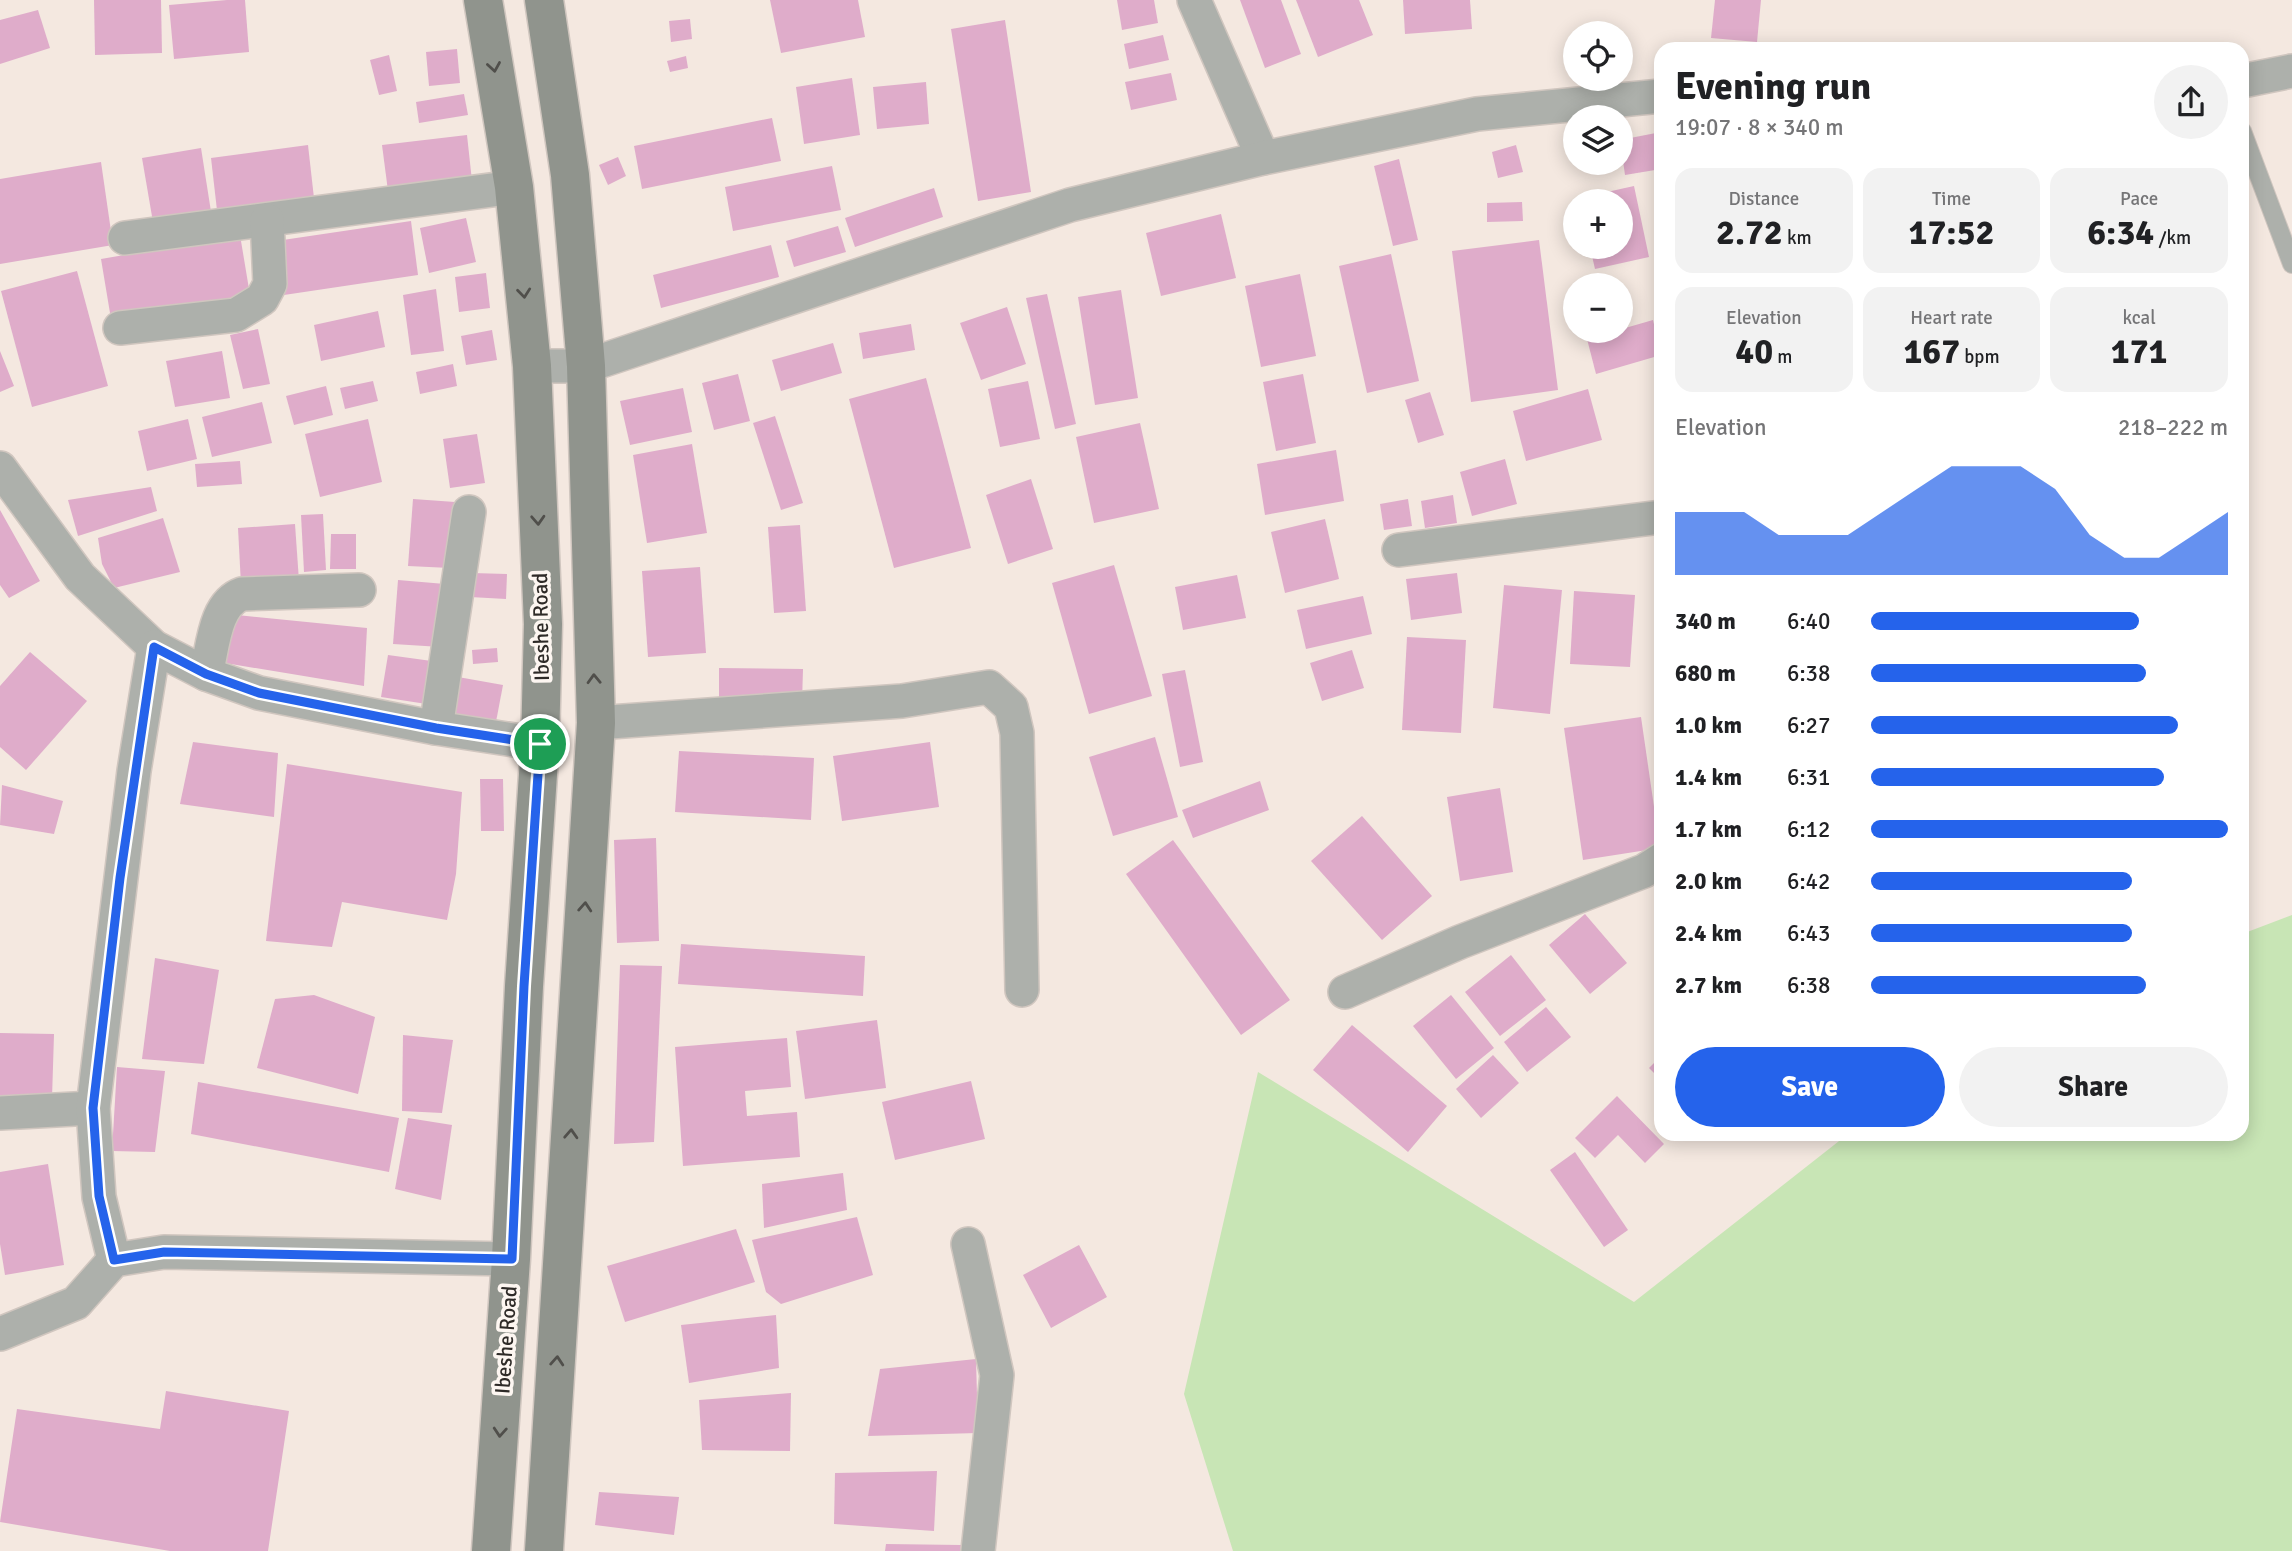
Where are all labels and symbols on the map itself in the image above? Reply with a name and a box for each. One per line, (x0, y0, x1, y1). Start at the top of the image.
one-way arrow (486, 61, 501, 73)
one-way arrow (516, 288, 531, 299)
one-way arrow (530, 515, 545, 526)
street label: Ibeshe Road (527, 573, 555, 681)
one-way arrow (587, 674, 602, 685)
pin (510, 714, 570, 774)
one-way arrow (577, 901, 592, 912)
one-way arrow (563, 1128, 578, 1139)
street label: Ibeshe Road (489, 1285, 523, 1395)
one-way arrow (549, 1355, 564, 1366)
one-way arrow (492, 1427, 507, 1438)

